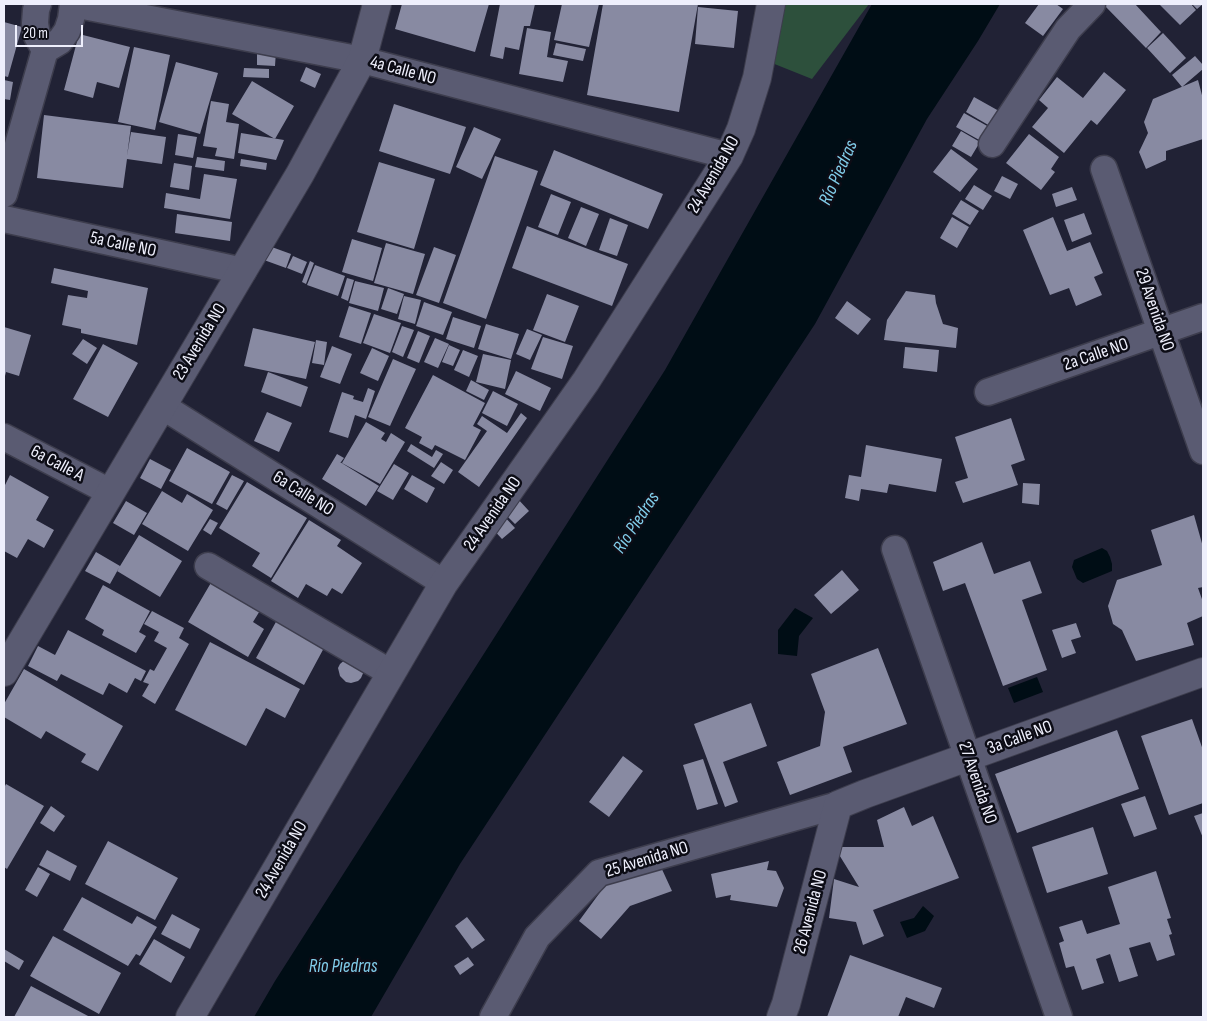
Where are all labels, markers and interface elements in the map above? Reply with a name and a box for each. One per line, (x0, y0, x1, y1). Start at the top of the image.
scale bar (18, 15, 85, 47)
text: 20 m (23, 24, 48, 43)
street label: 4a Calle NO (368, 52, 438, 90)
street label: 24 Avenida NO (683, 133, 745, 217)
water label: Río Piedras (815, 137, 863, 209)
street label: 5a Calle NO (88, 227, 158, 263)
street label: 29 Avenida NO (1130, 266, 1178, 354)
street label: 23 Avenida NO (169, 300, 231, 384)
street label: 2a Calle NO (1061, 334, 1131, 376)
street label: 6a Calle A (27, 441, 87, 487)
street label: 6a Calle NO (268, 467, 338, 521)
street label: 24 Avenida NO (460, 473, 526, 555)
water label: Río Piedras (609, 488, 665, 558)
street label: 3a Calle NO (985, 716, 1055, 760)
street label: 27 Avenida NO (953, 739, 1001, 827)
street label: 24 Avenida NO (251, 818, 313, 902)
street label: 25 Avenida NO (603, 837, 691, 883)
street label: 26 Avenida NO (789, 868, 833, 956)
water label: Río Piedras (309, 956, 377, 978)

